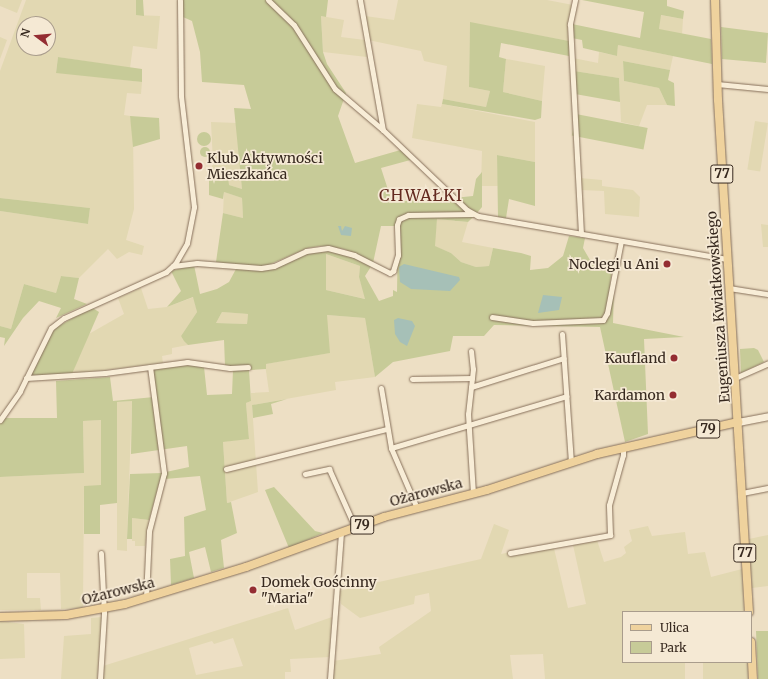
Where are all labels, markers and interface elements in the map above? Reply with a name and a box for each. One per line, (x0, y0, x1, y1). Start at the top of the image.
north arrow (16, 16, 56, 56)
text: N (17, 27, 33, 39)
place label: Klub Aktywności Mieszkańca (207, 150, 323, 182)
marker: Klub Aktywności Mieszkańca (194, 161, 204, 171)
road number: 77 (710, 163, 734, 185)
district label: CHWAŁKI (379, 185, 463, 205)
street label: Eugeniusza Kwiatkowskiego (703, 211, 733, 403)
place label: Noclegi u Ani (569, 256, 659, 272)
marker: Noclegi u Ani (662, 259, 672, 269)
place label: Kaufland (605, 350, 666, 366)
marker: Kaufland (669, 353, 679, 363)
place label: Kardamon (594, 387, 665, 403)
marker: Kardamon (668, 390, 678, 400)
road number: 79 (696, 418, 720, 440)
street label: Ożarowska (388, 474, 464, 510)
road number: 79 (350, 514, 374, 536)
road number: 77 (733, 542, 757, 564)
street label: Ożarowska (80, 574, 156, 608)
place label: Domek Gościnny "Maria" (261, 574, 377, 606)
marker: Domek Gościnny "Maria" (248, 585, 258, 595)
legend (622, 611, 752, 663)
text: Ulica (660, 620, 689, 635)
text: Park (660, 640, 687, 655)

